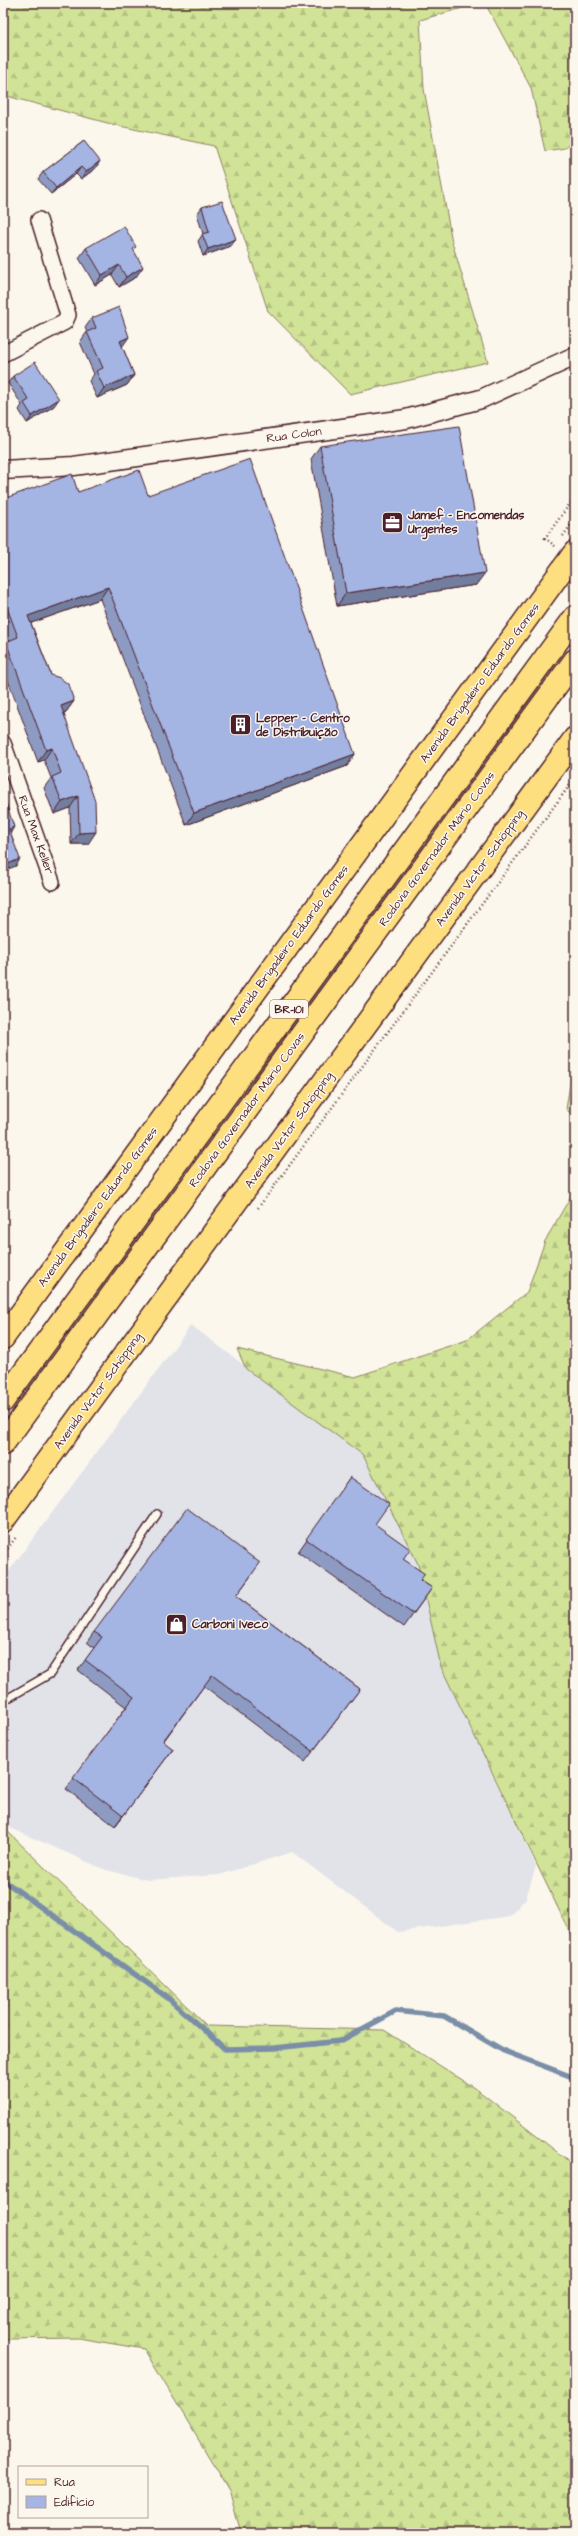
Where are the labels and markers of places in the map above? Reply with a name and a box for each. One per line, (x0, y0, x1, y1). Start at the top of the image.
place label: Jamef - Encomendas Urgentes (407, 507, 524, 540)
office icon: Jamef - Encomendas Urgentes (380, 509, 406, 535)
place label: Lepper - Centro de Distribuição (255, 710, 350, 741)
building icon: Lepper - Centro de Distribuição (228, 712, 254, 738)
shop icon: Carboni Iveco (164, 1611, 190, 1637)
place label: Carboni Iveco (192, 1616, 268, 1633)

